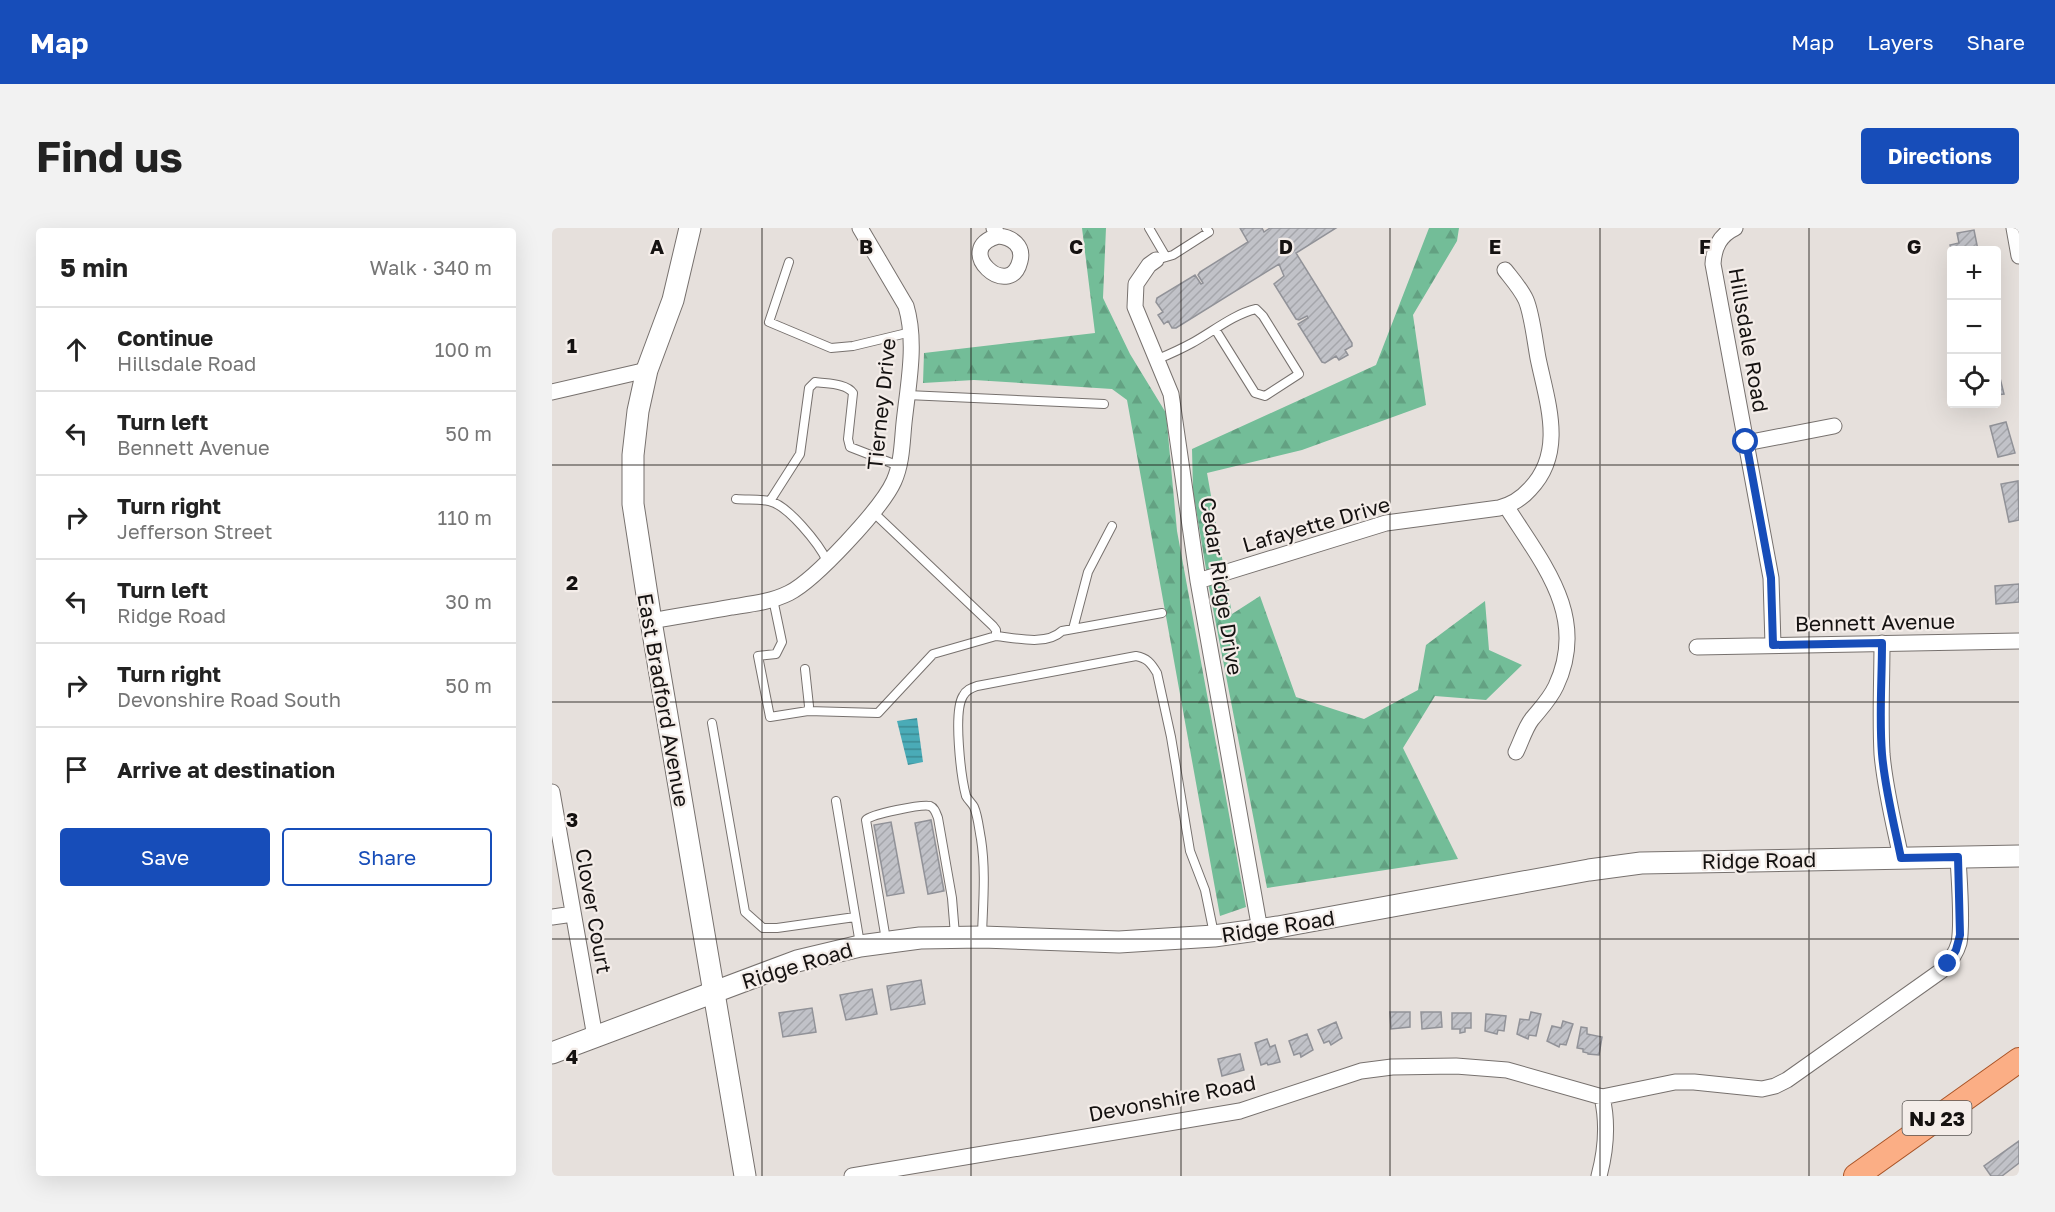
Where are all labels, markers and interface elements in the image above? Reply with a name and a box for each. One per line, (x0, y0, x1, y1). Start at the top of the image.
text: Map (30, 26, 88, 59)
text: Map (1791, 29, 1834, 55)
text: Layers (1867, 29, 1934, 55)
text: Share (1967, 29, 2025, 55)
button: Directions (1861, 128, 2019, 184)
text: Find us (36, 131, 183, 181)
text: A (650, 234, 664, 258)
text: B (859, 234, 873, 258)
text: C (1069, 234, 1083, 258)
text: D (1279, 234, 1293, 258)
text: E (1489, 234, 1501, 258)
text: F (1699, 234, 1711, 258)
text: G (1907, 234, 1921, 258)
map controls (1947, 246, 2001, 408)
button: + (1947, 246, 2001, 300)
text: 5 min (60, 252, 128, 283)
text: Walk · 340 m (370, 255, 492, 279)
street label: Hillsdale Road (1723, 266, 1775, 414)
button: − (1947, 300, 2001, 354)
text: Continue (117, 324, 213, 351)
icon: ahead (60, 333, 93, 366)
text: 1 (567, 333, 577, 357)
text: 100 m (435, 337, 492, 361)
street label: Tierney Drive (861, 337, 901, 471)
text: Hillsdale Road (117, 351, 256, 375)
button: locate (1947, 354, 2001, 408)
text: Turn left (117, 408, 208, 435)
icon: left (60, 417, 93, 450)
text: 50 m (445, 421, 492, 445)
route start (1732, 428, 1758, 454)
text: Bennett Avenue (117, 435, 270, 459)
street label: Lafayette Drive (1239, 491, 1393, 557)
text: Turn right (117, 492, 221, 519)
street label: Cedar Ridge Drive (1195, 495, 1249, 677)
icon: right (60, 501, 93, 534)
text: 110 m (438, 505, 492, 529)
text: Jefferson Street (117, 519, 273, 543)
text: 2 (566, 570, 578, 594)
text: Turn left (117, 576, 208, 603)
icon: left (60, 585, 93, 618)
text: 30 m (445, 589, 492, 613)
street label: East Bradford Avenue (632, 591, 696, 809)
text: Ridge Road (117, 603, 226, 627)
street label: Bennett Avenue (1795, 608, 1955, 636)
text: Turn right (117, 660, 221, 687)
icon: right (60, 669, 93, 702)
text: 50 m (445, 673, 492, 697)
text: Devonshire Road South (117, 687, 341, 711)
icon: arrive (60, 753, 93, 786)
text: Arrive at destination (117, 756, 335, 783)
text: 3 (566, 807, 578, 831)
button: Save (60, 828, 270, 886)
button: Share (282, 828, 492, 886)
street label: Clover Court (570, 846, 618, 976)
street label: Ridge Road (1701, 846, 1817, 874)
street label: Ridge Road (1219, 904, 1337, 948)
street label: Ridge Road (738, 936, 856, 994)
route end (1934, 950, 1960, 976)
text: 4 (566, 1044, 578, 1068)
street label: Devonshire Road (1086, 1069, 1258, 1127)
road number: NJ 23 (1902, 1101, 1972, 1135)

